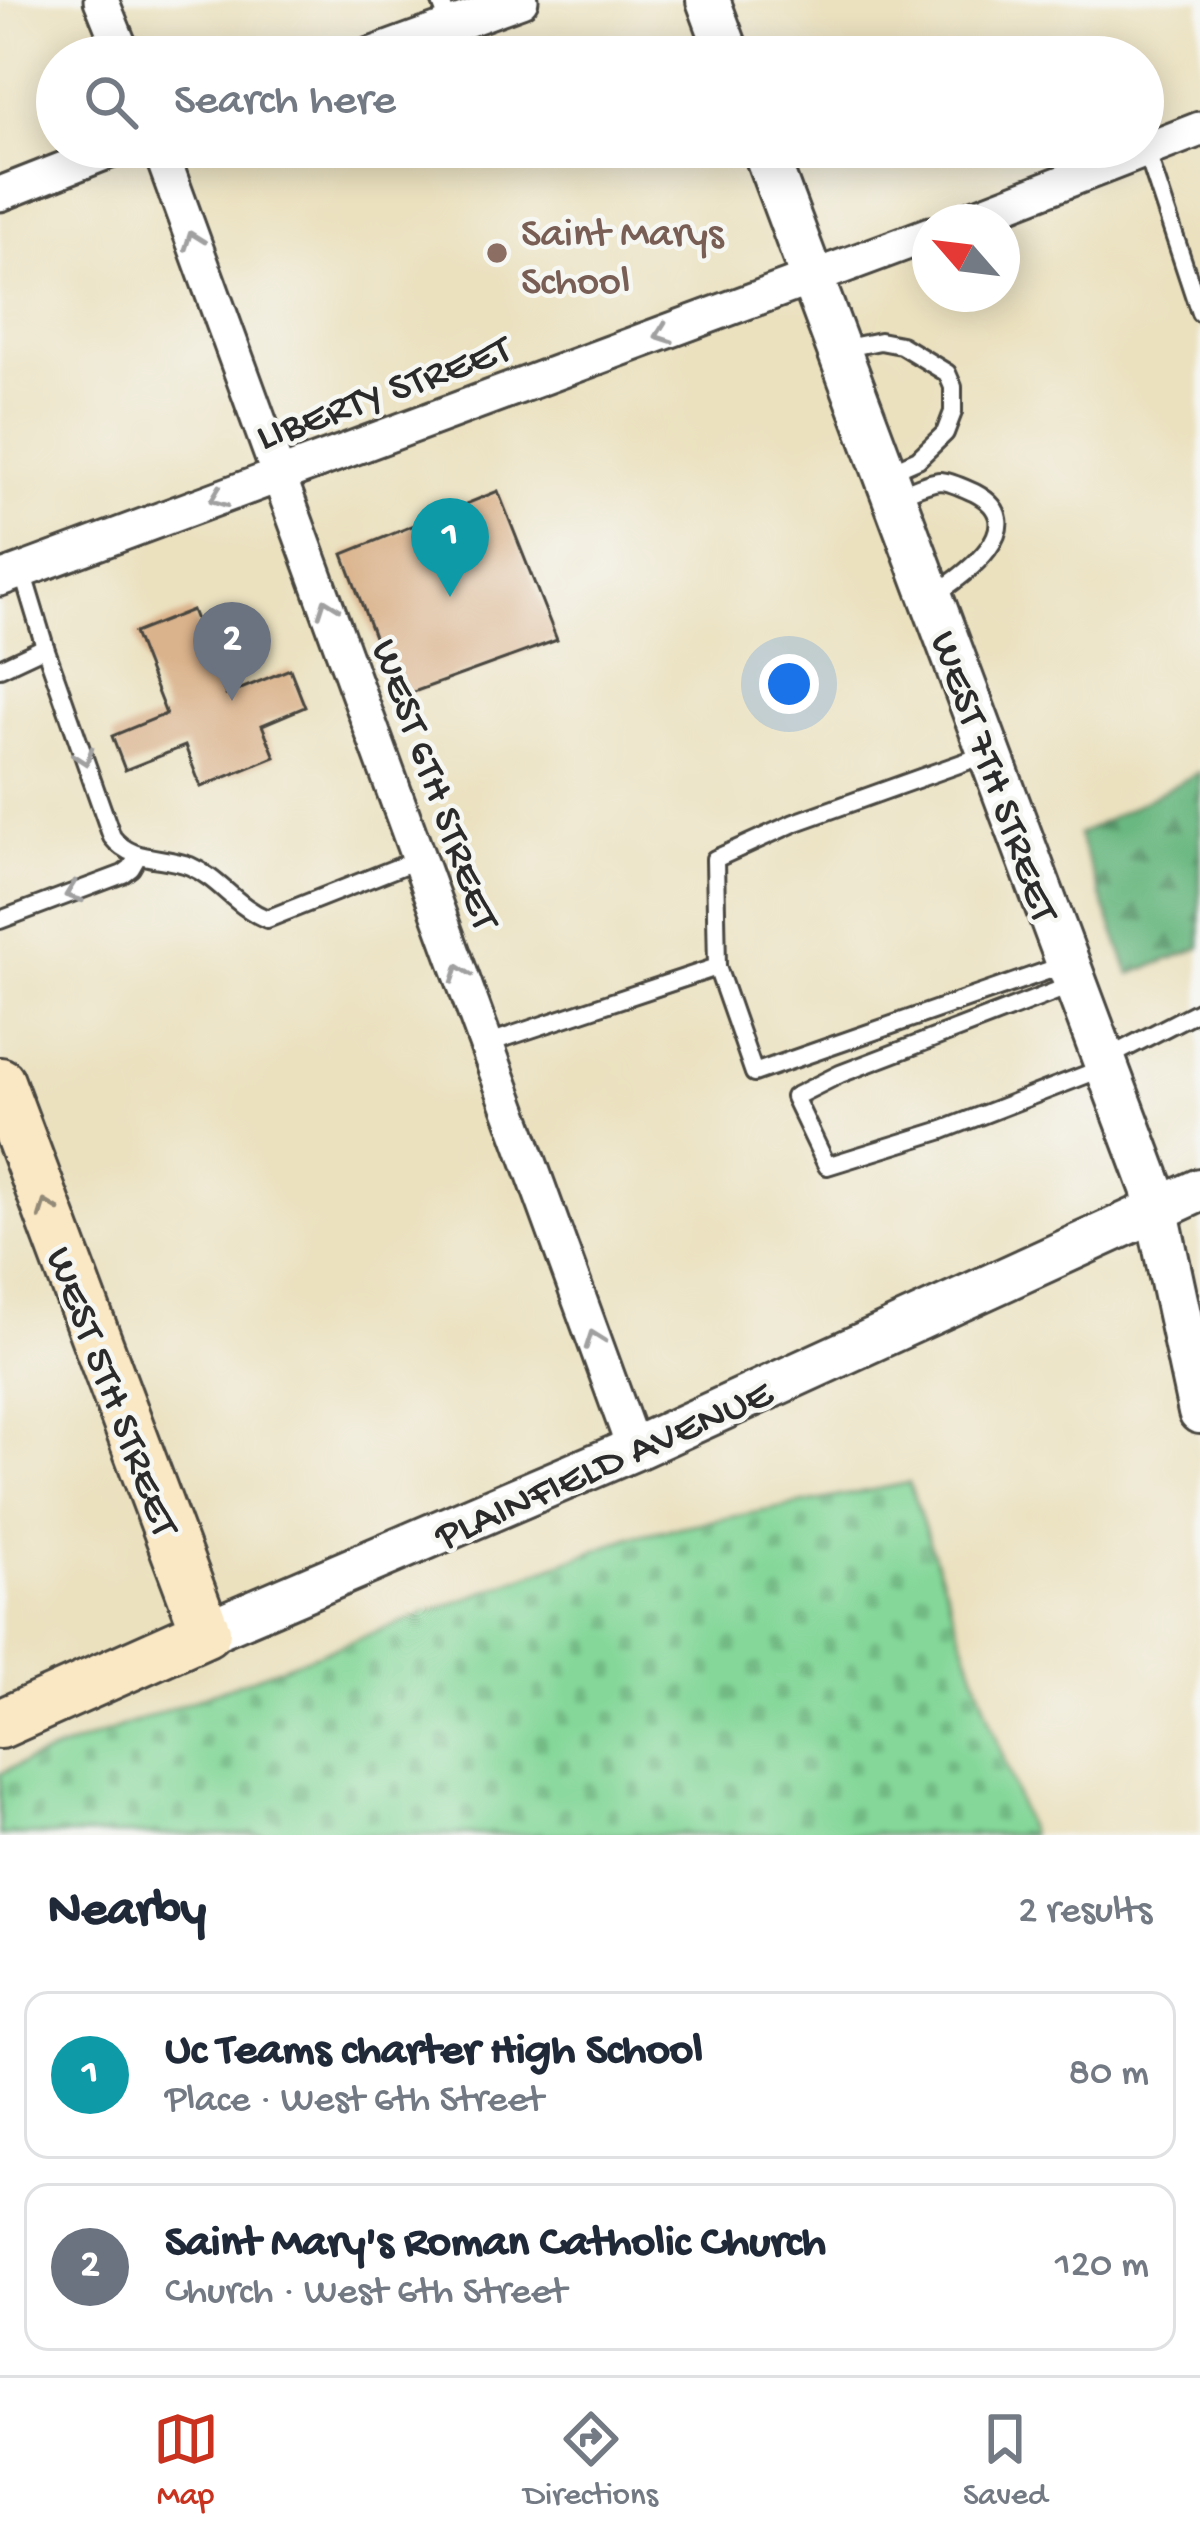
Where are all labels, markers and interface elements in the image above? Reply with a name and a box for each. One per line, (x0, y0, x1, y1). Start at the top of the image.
search box (36, 36, 1164, 168)
icon: search (78, 69, 144, 135)
text: Search here (174, 76, 396, 129)
north arrow (912, 204, 1020, 312)
place label: Saint Marys School (521, 212, 725, 309)
one-way arrow (183, 231, 207, 252)
marker: Saint Marys School (484, 240, 510, 266)
one-way arrow (654, 320, 675, 344)
street label: LIBERTY STREET (251, 327, 520, 465)
one-way arrow (209, 483, 230, 508)
pin: 1 (411, 498, 489, 597)
one-way arrow (316, 597, 341, 618)
pin: 2 (193, 602, 271, 701)
street label: WEST 7TH STREET (916, 626, 1067, 931)
street label: WEST 6TH STREET (357, 634, 508, 939)
your location (759, 654, 819, 714)
one-way arrow (70, 746, 94, 767)
one-way arrow (64, 879, 85, 903)
one-way arrow (450, 964, 475, 985)
one-way arrow (37, 1198, 62, 1219)
street label: WEST 5TH STREET (31, 1241, 187, 1546)
one-way arrow (584, 1330, 608, 1351)
street label: PLAINFIELD AVENUE (427, 1371, 783, 1565)
text: Nearby (48, 1883, 206, 1943)
text: 2 results (1018, 1890, 1152, 1936)
text: Uc Teams charter High School (165, 2026, 703, 2079)
text: 1 (82, 2052, 98, 2098)
text: 80 m (1069, 2052, 1149, 2098)
text: Place · West 6th Street (165, 2079, 544, 2125)
text: Saint Mary's Roman Catholic Church (165, 2218, 826, 2271)
text: 2 (80, 2244, 100, 2290)
text: 120 m (1055, 2244, 1149, 2290)
text: Church · West 6th Street (165, 2271, 567, 2317)
tab: Map (153, 2406, 219, 2516)
tab: Directions (524, 2406, 658, 2516)
tab: Saved (963, 2406, 1047, 2516)

